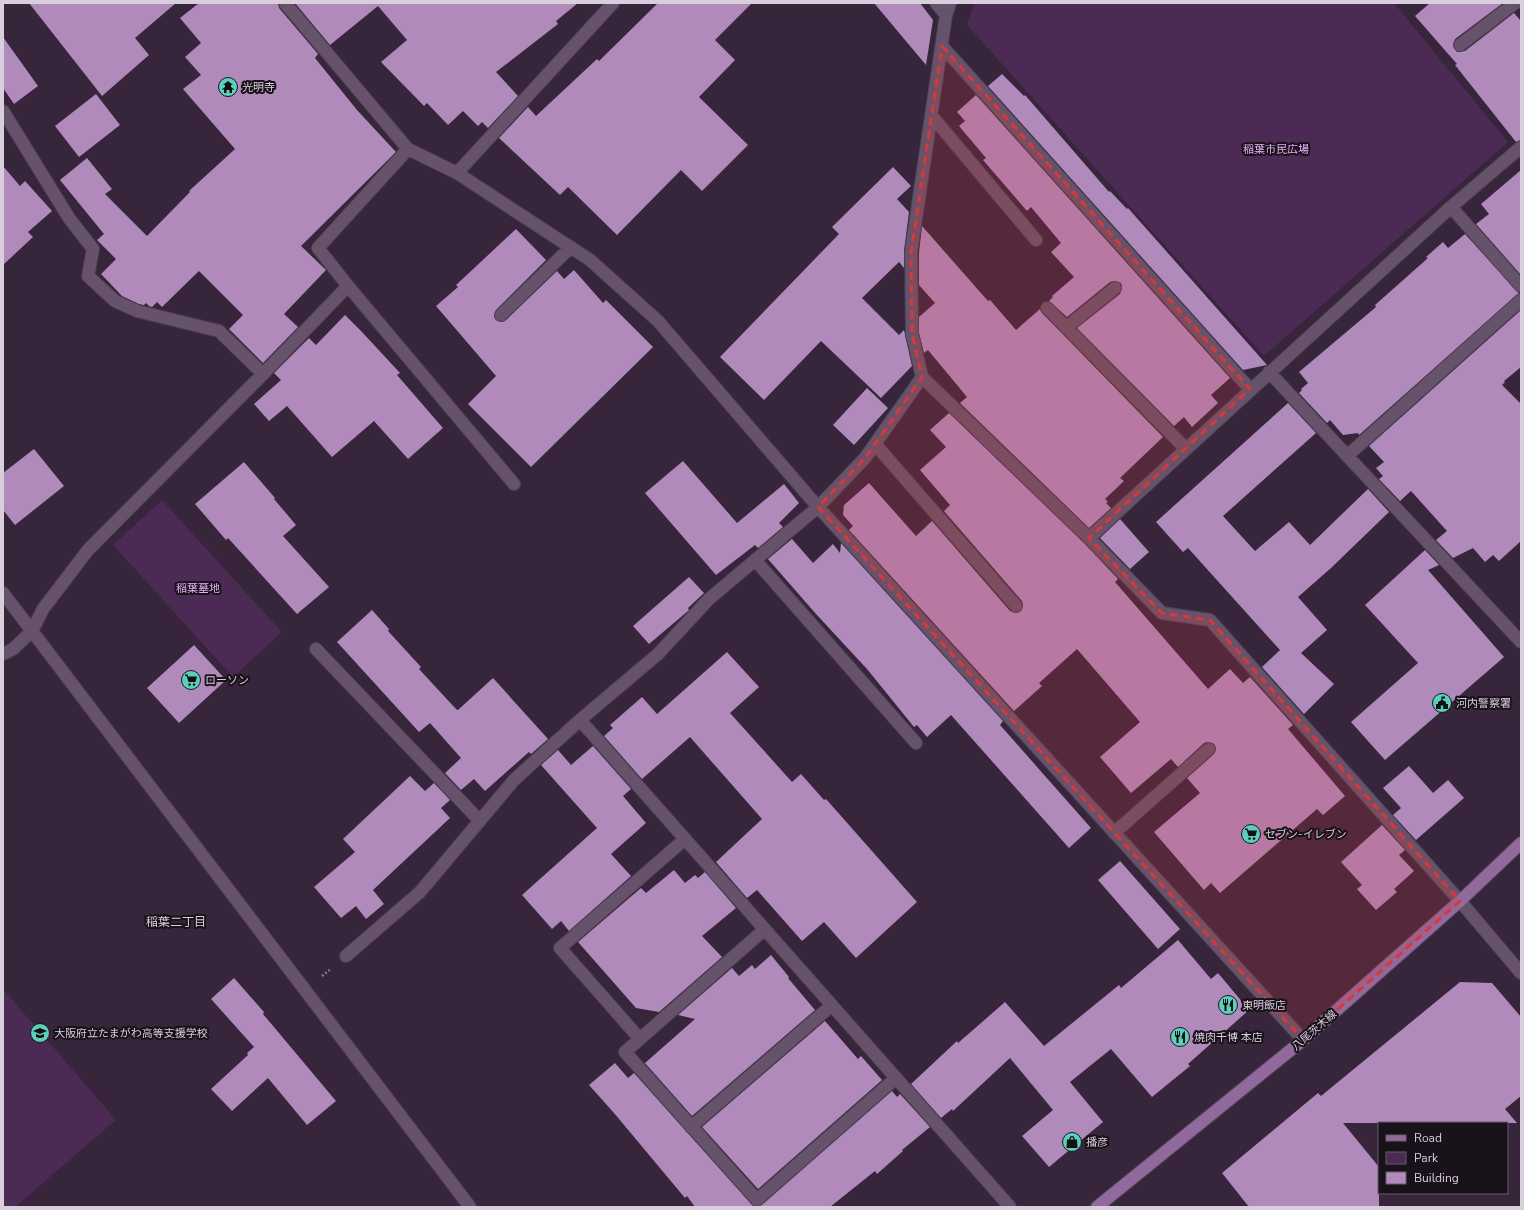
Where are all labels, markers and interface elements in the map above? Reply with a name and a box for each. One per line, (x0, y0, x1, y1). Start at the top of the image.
temple icon: 光明寺 (217, 76, 239, 98)
place label: 光明寺 (242, 80, 275, 95)
park label: 稲葉市民広場 (1243, 142, 1309, 157)
park label: 稲葉墓地 (176, 581, 220, 596)
supermarket icon: ローソン (180, 669, 202, 691)
place label: ローソン (205, 673, 249, 688)
public building icon: 河内警察署 (1431, 692, 1453, 714)
place label: 河内警察署 (1456, 696, 1511, 711)
supermarket icon: セブン-イレブン (1240, 823, 1262, 845)
place label: セブン-イレブン (1265, 827, 1347, 842)
district label: 稲葉二丁目 (146, 914, 206, 930)
restaurant icon: 東明飯店 (1217, 994, 1239, 1016)
place label: 東明飯店 (1242, 998, 1286, 1013)
street label: 八尾茨木線 (1289, 1007, 1340, 1054)
school or university icon: 大阪府立たまがわ高等支援学校 (29, 1022, 51, 1044)
place label: 大阪府立たまがわ高等支援学校 (54, 1026, 208, 1041)
restaurant icon: 焼肉千博 本店 (1169, 1026, 1191, 1048)
place label: 焼肉千博 本店 (1194, 1030, 1263, 1045)
legend (1378, 1122, 1508, 1194)
text: Road (1414, 1130, 1442, 1146)
shop icon: 播彦 (1061, 1131, 1083, 1153)
place label: 播彦 (1086, 1135, 1108, 1150)
text: Park (1414, 1150, 1439, 1166)
text: Building (1414, 1170, 1459, 1186)

